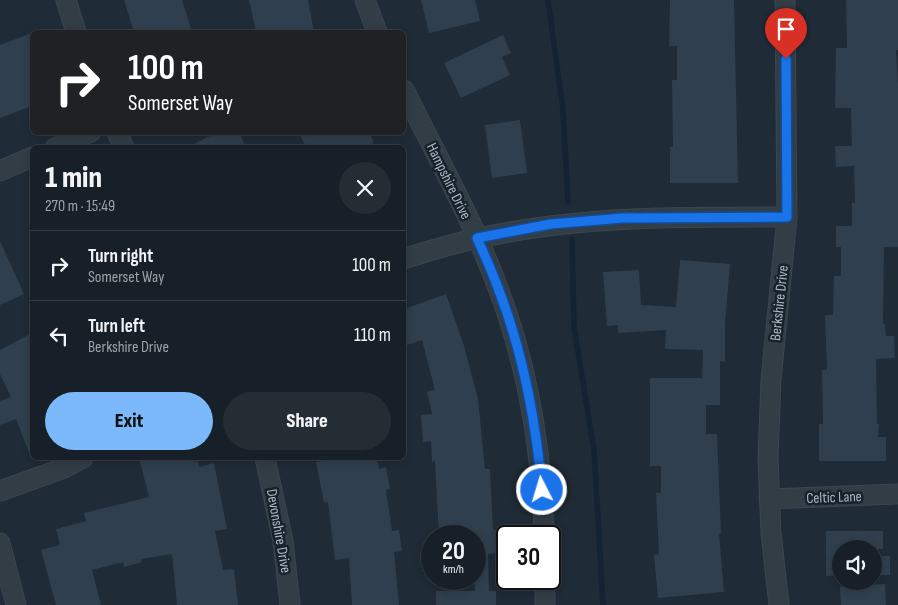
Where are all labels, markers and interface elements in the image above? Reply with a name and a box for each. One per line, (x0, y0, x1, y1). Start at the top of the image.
pin (765, 8, 807, 59)
icon: arrive (772, 15, 800, 43)
text: 100 m (128, 47, 204, 90)
icon: right (45, 50, 110, 115)
text: Somerset Way (128, 90, 233, 117)
street label: Hampshire Drive (422, 140, 475, 222)
text: 1 min (45, 160, 102, 196)
button: close (339, 162, 391, 214)
text: 270 m · 15:49 (45, 197, 115, 216)
text: Turn right (88, 245, 153, 268)
icon: right (45, 252, 73, 280)
text: 100 m (352, 254, 391, 277)
street label: Berkshire Drive (766, 264, 793, 342)
text: Somerset Way (88, 268, 164, 287)
text: Turn left (88, 315, 145, 338)
icon: left (45, 322, 73, 350)
text: 110 m (354, 324, 391, 347)
text: Berkshire Drive (88, 338, 169, 357)
button: Exit (45, 392, 213, 450)
button: Share (223, 392, 391, 450)
position arrow (515, 463, 567, 515)
street label: Celtic Lane (806, 487, 862, 508)
street label: Devonshire Drive (262, 488, 295, 575)
speed limit sign: 30 (496, 525, 561, 590)
text: 20 (442, 536, 465, 567)
map controls (832, 540, 882, 590)
button: sound (832, 540, 882, 590)
text: km/h (443, 562, 464, 577)

